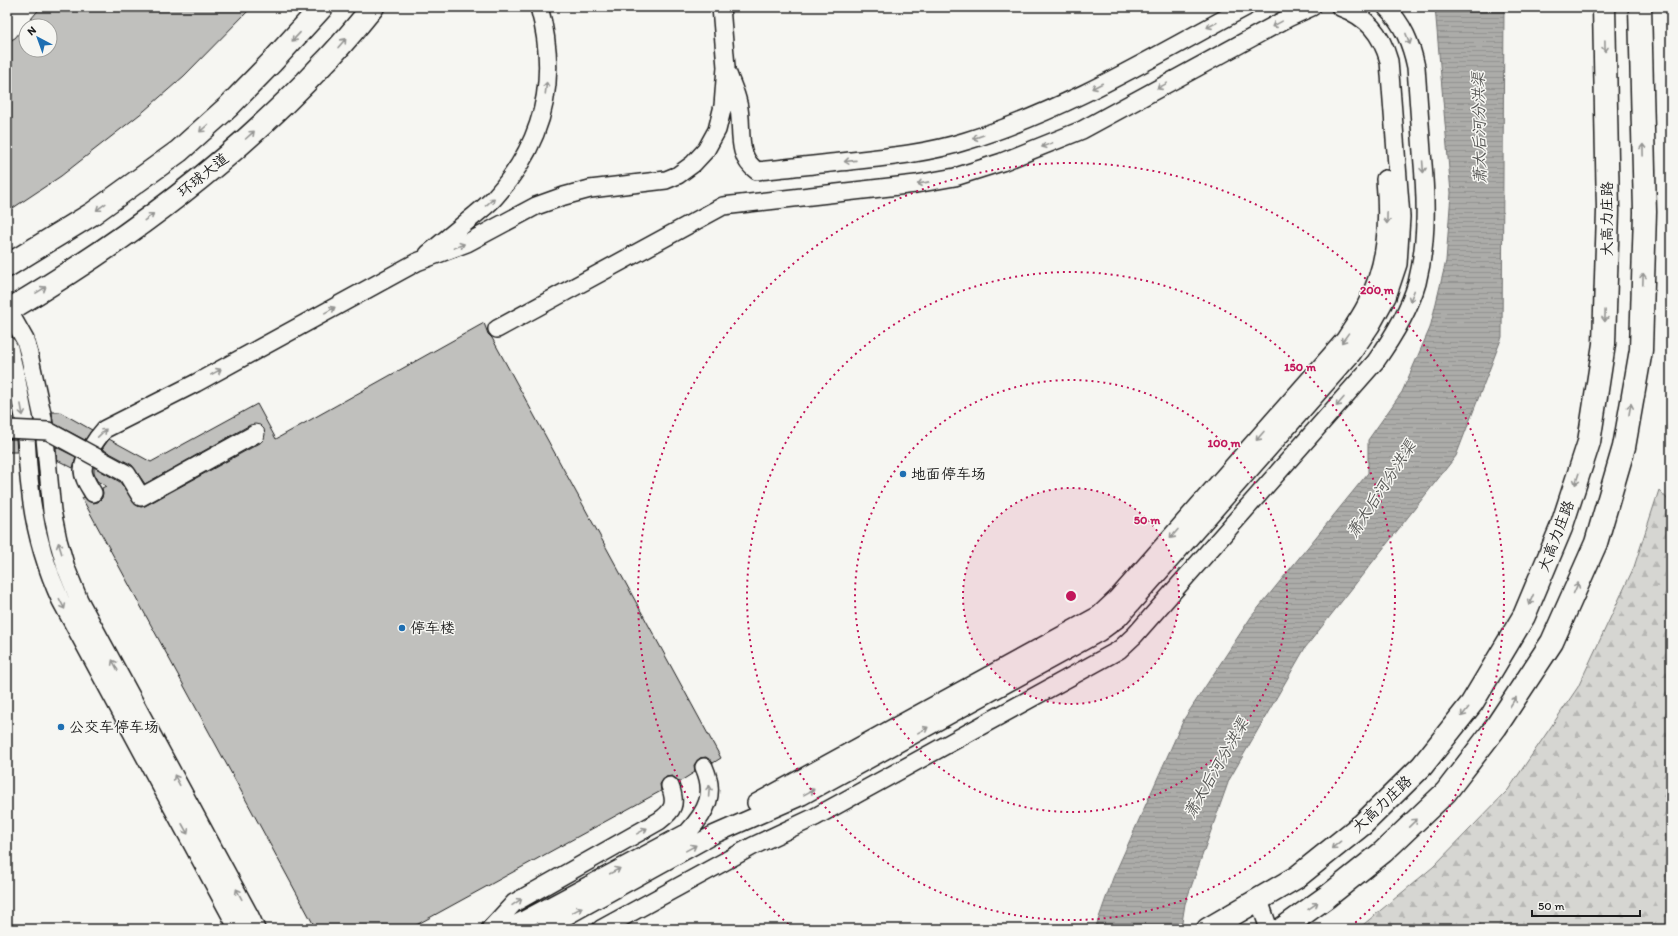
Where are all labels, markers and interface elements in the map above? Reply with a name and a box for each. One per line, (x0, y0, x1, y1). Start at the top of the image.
north arrow (18, 18, 58, 58)
one-way arrow (1271, 21, 1283, 29)
one-way arrow (1206, 22, 1218, 30)
text: N (25, 23, 39, 38)
one-way arrow (292, 31, 301, 42)
one-way arrow (1405, 32, 1412, 44)
one-way arrow (337, 38, 346, 49)
one-way arrow (1601, 39, 1609, 52)
water label: 萧太后河分洪渠 (1468, 70, 1489, 184)
one-way arrow (542, 82, 550, 95)
one-way arrow (1091, 83, 1103, 91)
one-way arrow (1157, 83, 1169, 91)
one-way arrow (199, 123, 209, 133)
one-way arrow (245, 131, 255, 140)
one-way arrow (972, 134, 984, 142)
one-way arrow (1041, 142, 1053, 150)
one-way arrow (1639, 144, 1647, 157)
street label: 环球大道 (174, 149, 232, 201)
one-way arrow (844, 157, 857, 164)
one-way arrow (1420, 160, 1427, 173)
one-way arrow (916, 179, 929, 187)
street label: 大高力庄路 (1598, 181, 1616, 257)
one-way arrow (485, 197, 495, 206)
one-way arrow (96, 203, 107, 212)
one-way arrow (1383, 211, 1391, 224)
one-way arrow (143, 213, 154, 221)
one-way arrow (453, 242, 465, 250)
one-way arrow (1639, 273, 1647, 286)
text: 200 m (1360, 283, 1395, 297)
one-way arrow (35, 285, 47, 293)
one-way arrow (1407, 289, 1415, 301)
one-way arrow (324, 305, 336, 313)
one-way arrow (1601, 309, 1609, 322)
one-way arrow (1341, 333, 1349, 344)
text: 150 m (1284, 360, 1317, 374)
one-way arrow (210, 367, 222, 375)
one-way arrow (1335, 397, 1344, 408)
one-way arrow (1627, 402, 1635, 415)
one-way arrow (19, 403, 27, 416)
one-way arrow (97, 428, 107, 438)
one-way arrow (1255, 431, 1264, 442)
water label: 萧太后河分洪渠 (1343, 435, 1421, 541)
text: 100 m (1207, 436, 1241, 450)
place label: 地面停车场 (911, 465, 986, 483)
marker: 地面停车场 (898, 469, 908, 479)
one-way arrow (1573, 472, 1580, 485)
street label: 大高力庄路 (1534, 498, 1578, 574)
text: 50 m (1134, 513, 1161, 527)
one-way arrow (1169, 529, 1178, 539)
one-way arrow (56, 542, 63, 555)
one-way arrow (1573, 583, 1580, 595)
centre of rings (1064, 589, 1078, 603)
one-way arrow (1526, 594, 1534, 606)
one-way arrow (59, 598, 67, 610)
place label: 停车楼 (410, 619, 455, 637)
marker: 停车楼 (397, 623, 407, 633)
one-way arrow (110, 660, 118, 672)
one-way arrow (1509, 696, 1517, 707)
one-way arrow (1460, 706, 1469, 717)
water label: 萧太后河分洪渠 (1180, 713, 1253, 821)
place label: 公交车停车场 (69, 718, 159, 736)
marker: 公交车停车场 (56, 722, 66, 732)
one-way arrow (917, 726, 929, 733)
street label: 大高力庄路 (1348, 772, 1416, 836)
one-way arrow (172, 774, 180, 786)
one-way arrow (706, 785, 713, 798)
one-way arrow (802, 788, 814, 796)
one-way arrow (1408, 819, 1418, 828)
one-way arrow (181, 823, 189, 835)
one-way arrow (636, 826, 648, 834)
one-way arrow (1331, 841, 1342, 850)
one-way arrow (685, 843, 697, 851)
one-way arrow (609, 867, 621, 874)
one-way arrow (234, 888, 242, 900)
scale bar (1532, 892, 1640, 918)
one-way arrow (511, 897, 523, 905)
text: 50 m (1538, 899, 1564, 913)
one-way arrow (1308, 902, 1319, 910)
one-way arrow (571, 906, 583, 914)

